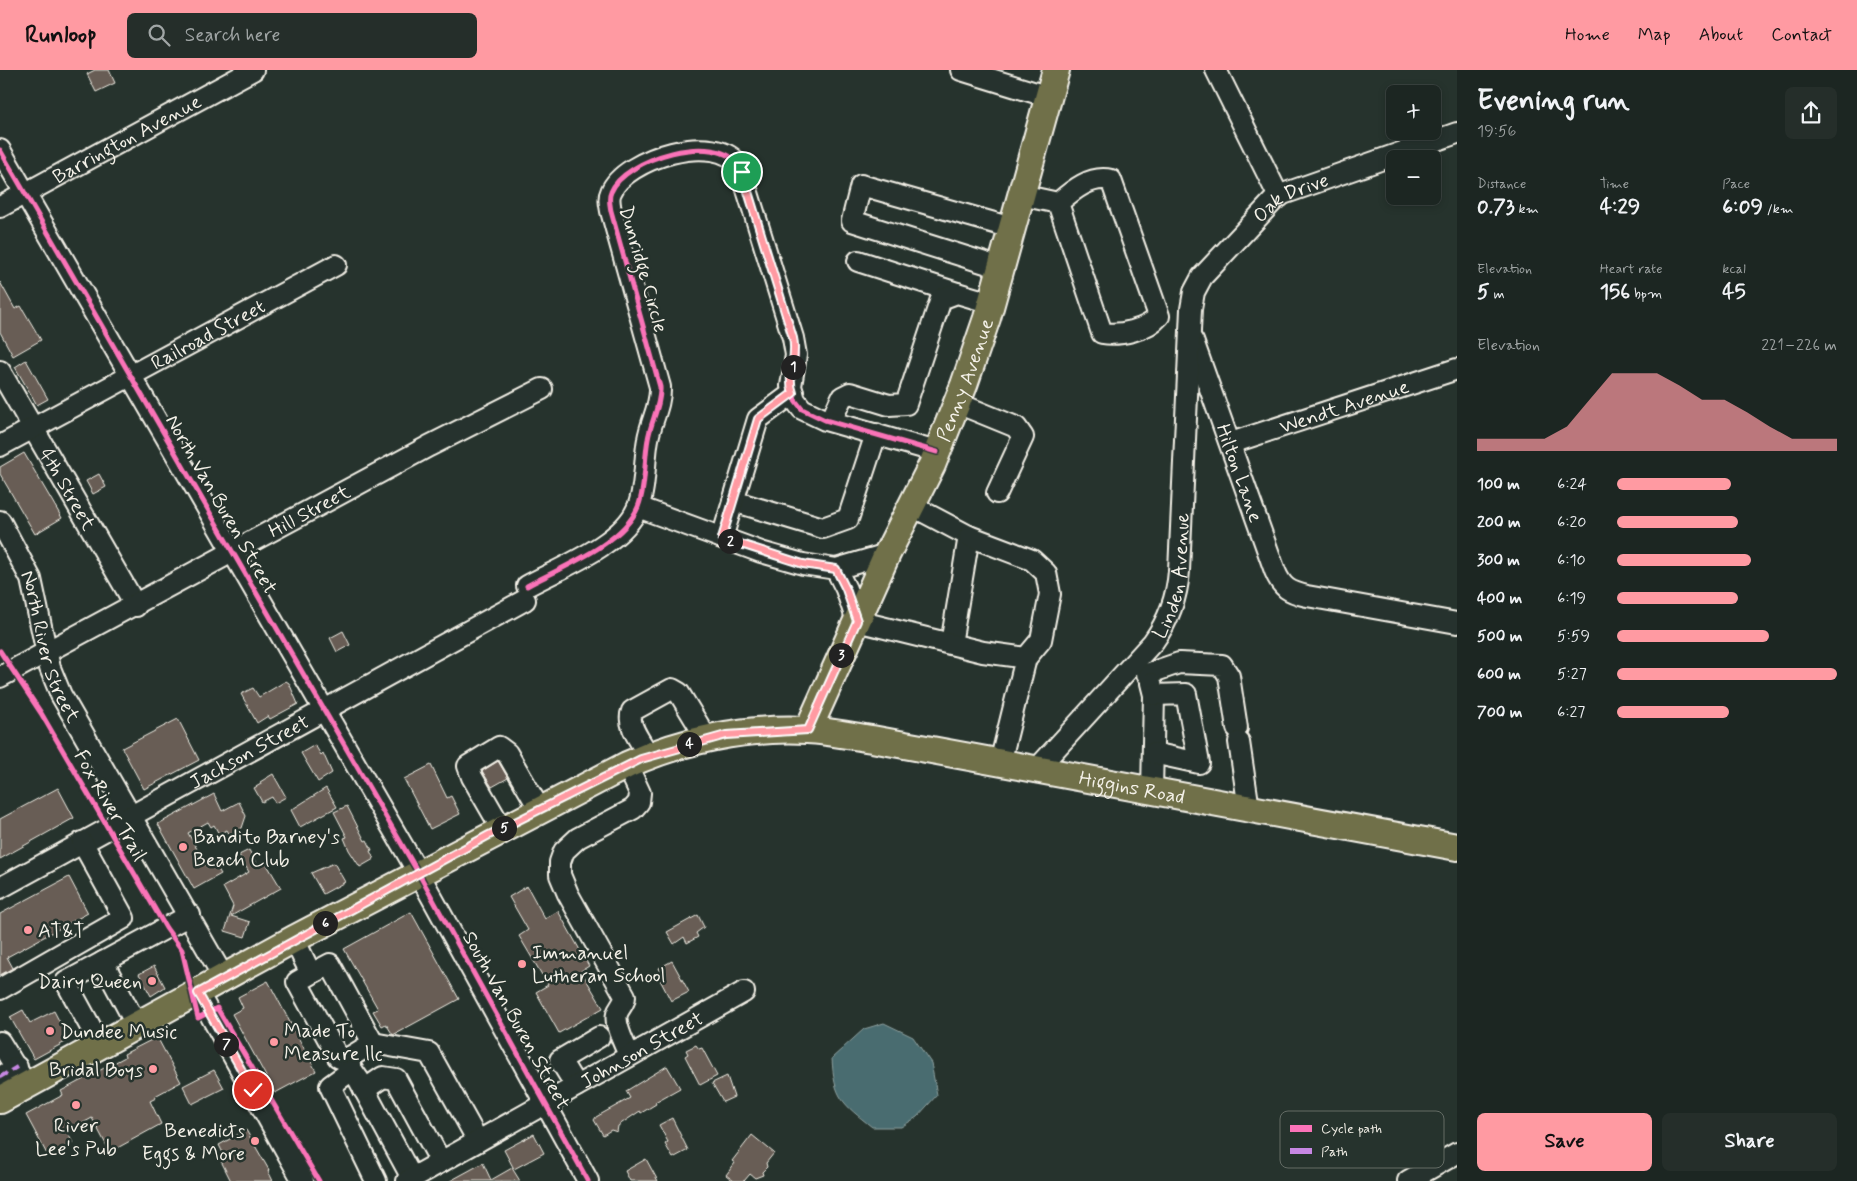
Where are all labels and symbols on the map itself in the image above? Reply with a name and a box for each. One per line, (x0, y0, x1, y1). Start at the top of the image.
street label: Barrington Avenue (48, 88, 207, 191)
pin (721, 151, 763, 193)
street label: Oak Drive (1247, 167, 1332, 229)
street label: Dunridge Circle (610, 203, 674, 336)
street label: Railroad Street (147, 294, 270, 377)
street label: Penny Avenue (931, 315, 1001, 446)
pin: 1 (780, 354, 806, 380)
street label: Wendt Avenue (1276, 374, 1413, 441)
street label: North Van Buren Street (158, 410, 283, 599)
street label: Hilton Lane (1209, 420, 1269, 526)
street label: 4th Street (32, 443, 101, 536)
street label: Hill Street (264, 479, 356, 545)
street label: Linden Avenue (1147, 512, 1197, 644)
pin: 2 (718, 528, 742, 554)
street label: North River Street (13, 565, 86, 728)
pin: 3 (828, 642, 854, 668)
street label: Jackson Street (185, 709, 315, 797)
pin: 4 (676, 732, 702, 756)
street label: Fox River Trail (67, 745, 152, 866)
street label: Higgins Road (1076, 765, 1187, 812)
pin: 5 (492, 816, 516, 840)
place label: Bandito Barney's Beach Club (193, 824, 340, 874)
marker: Bandito Barney's Beach Club (177, 841, 189, 853)
pin: 6 (312, 910, 338, 936)
place label: AT&T (38, 918, 85, 945)
marker: AT&T (22, 924, 34, 936)
street label: South Van Buren Street (455, 927, 576, 1115)
place label: Immanuel Lutheran School (532, 940, 666, 990)
marker: Immanuel Lutheran School (516, 958, 528, 970)
place label: Dairy Queen (38, 969, 142, 996)
marker: Dairy Queen (146, 975, 158, 987)
street label: Johnson Street (576, 1005, 709, 1096)
place label: Made To Measure llc (284, 1018, 383, 1068)
place label: Dundee Music (60, 1019, 177, 1046)
marker: Dundee Music (44, 1025, 56, 1037)
pin: 7 (214, 1032, 238, 1056)
marker: Made To Measure llc (268, 1036, 280, 1048)
place label: Bridal Boys (49, 1057, 143, 1084)
marker: Bridal Boys (147, 1063, 159, 1075)
pin (232, 1069, 274, 1111)
marker: River Lee's Pub (70, 1099, 82, 1111)
legend (1280, 1111, 1444, 1168)
place label: River Lee's Pub (35, 1113, 117, 1163)
place label: Benedicts Eggs & More (142, 1118, 245, 1170)
text: Cycle path (1321, 1120, 1382, 1138)
marker: Benedicts Eggs & More (249, 1135, 261, 1147)
text: Path (1321, 1143, 1348, 1161)

